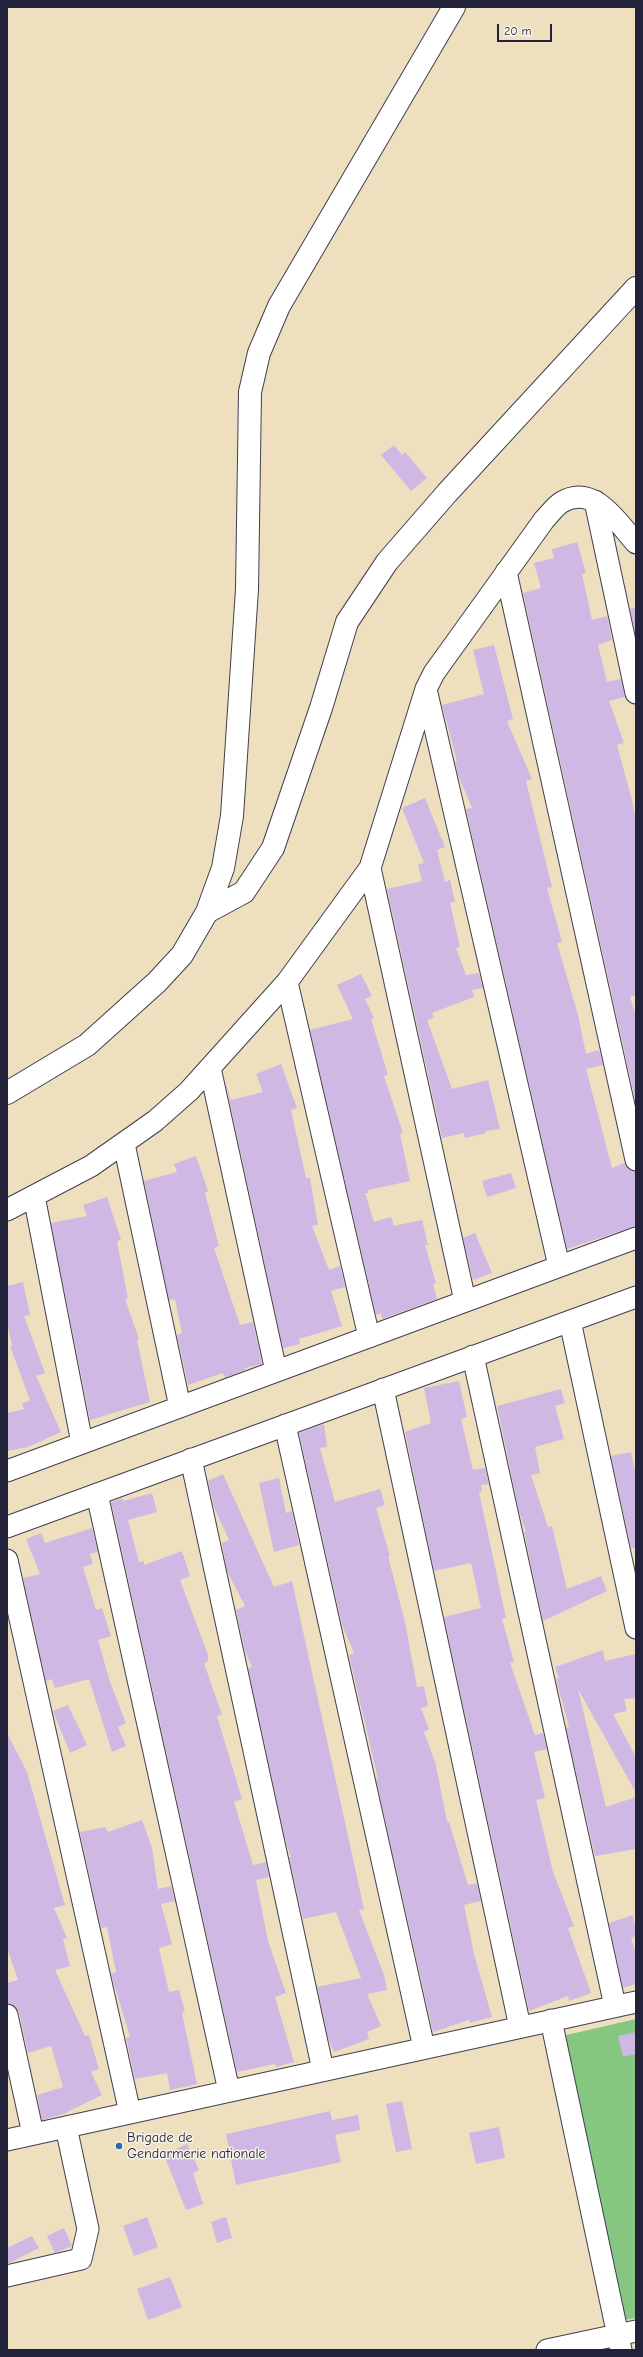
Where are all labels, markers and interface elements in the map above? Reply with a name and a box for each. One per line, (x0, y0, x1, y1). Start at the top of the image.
scale bar (499, 16, 554, 42)
text: 20 m (504, 24, 532, 38)
place label: Brigade de Gendarmerie nationale (127, 2130, 266, 2162)
marker: Brigade de Gendarmerie nationale (114, 2141, 124, 2151)

